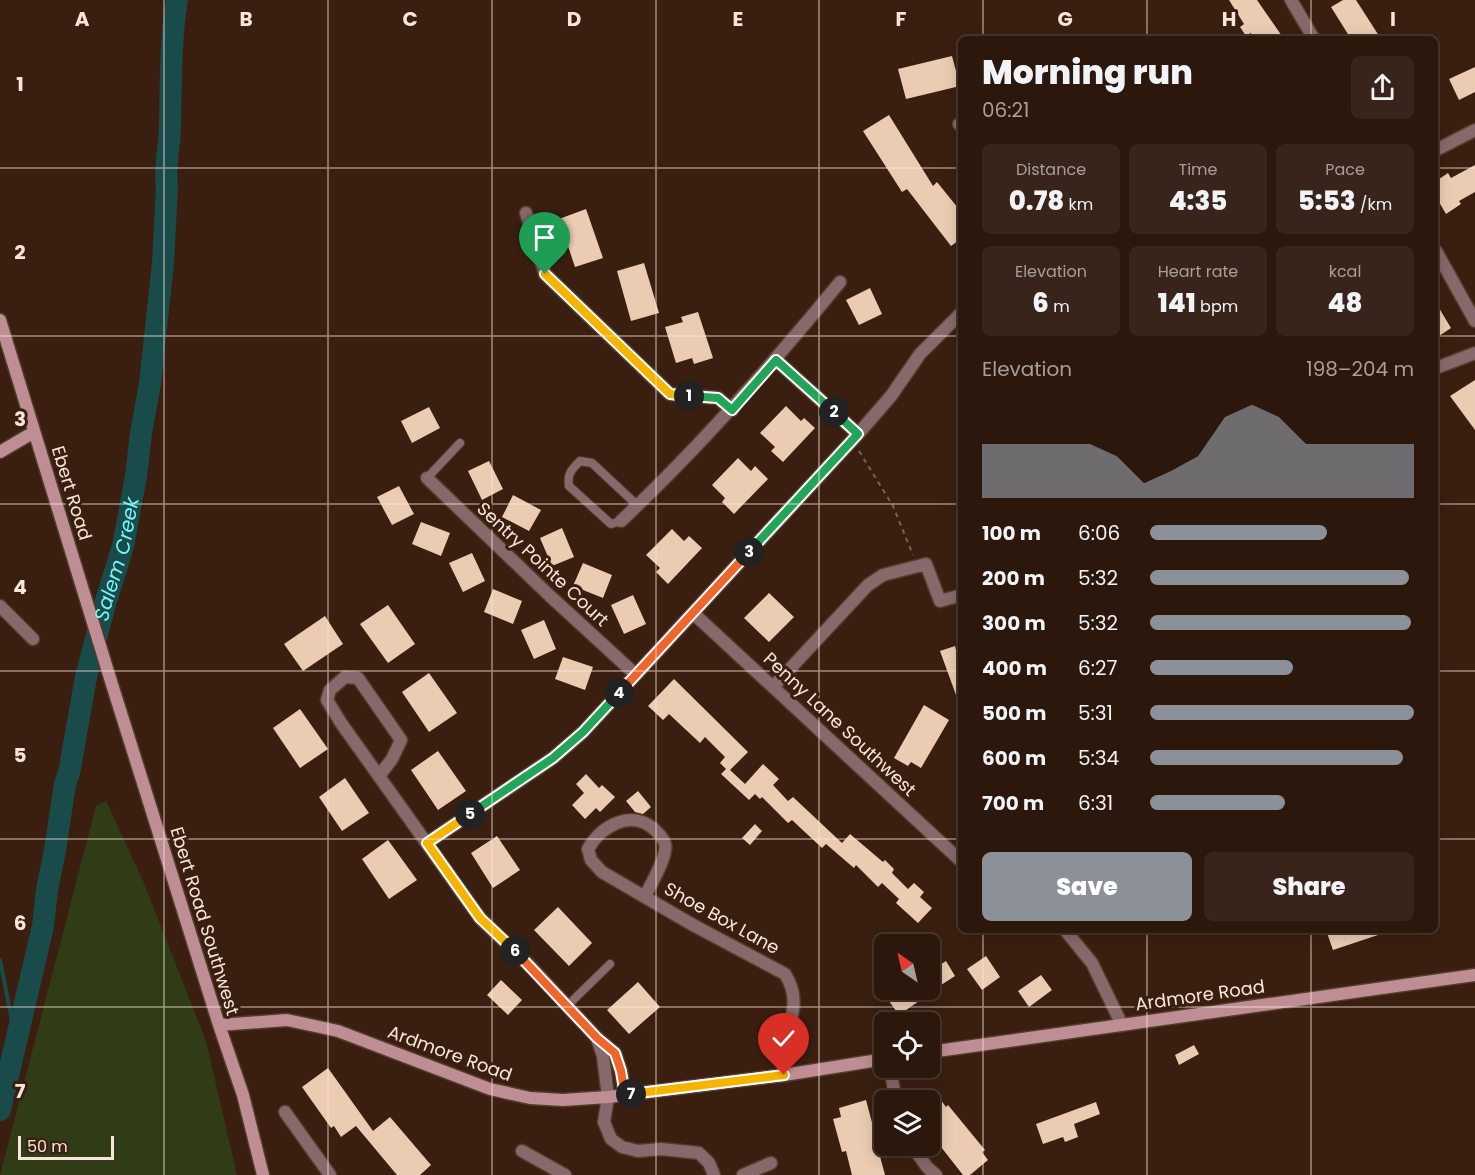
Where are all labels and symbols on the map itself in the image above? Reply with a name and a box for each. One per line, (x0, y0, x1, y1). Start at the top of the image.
text: A (75, 5, 90, 33)
text: B (239, 5, 253, 33)
text: C (402, 5, 418, 33)
text: D (567, 5, 581, 33)
text: E (733, 5, 743, 33)
text: F (896, 5, 907, 33)
text: G (1057, 5, 1073, 33)
text: H (1222, 5, 1236, 33)
text: I (1390, 5, 1396, 33)
text: 1 (16, 70, 24, 98)
pin (519, 212, 570, 274)
text: 2 (14, 238, 26, 266)
pin: 1 (674, 381, 704, 411)
pin: 2 (819, 397, 849, 427)
text: 3 (14, 405, 26, 433)
street label: Ebert Road (46, 443, 98, 543)
water label: Salem Creek (87, 493, 146, 624)
street label: Sentry Pointe Court (472, 496, 614, 632)
pin: 3 (734, 537, 764, 567)
text: 4 (13, 573, 27, 601)
street label: Penny Lane Southwest (758, 646, 922, 802)
pin: 4 (604, 678, 634, 708)
text: 5 (14, 741, 27, 769)
pin: 5 (455, 799, 485, 829)
street label: Ebert Road Southwest (164, 824, 246, 1018)
street label: Shoe Box Lane (660, 876, 784, 960)
text: 6 (14, 909, 26, 937)
north arrow (874, 934, 940, 1000)
pin: 6 (500, 936, 530, 966)
street label: Ardmore Road (1134, 974, 1266, 1016)
pin (758, 1013, 809, 1075)
street label: Ardmore Road (384, 1019, 516, 1087)
text: 7 (15, 1077, 26, 1105)
pin: 7 (616, 1079, 646, 1109)
scale bar (18, 1133, 114, 1160)

